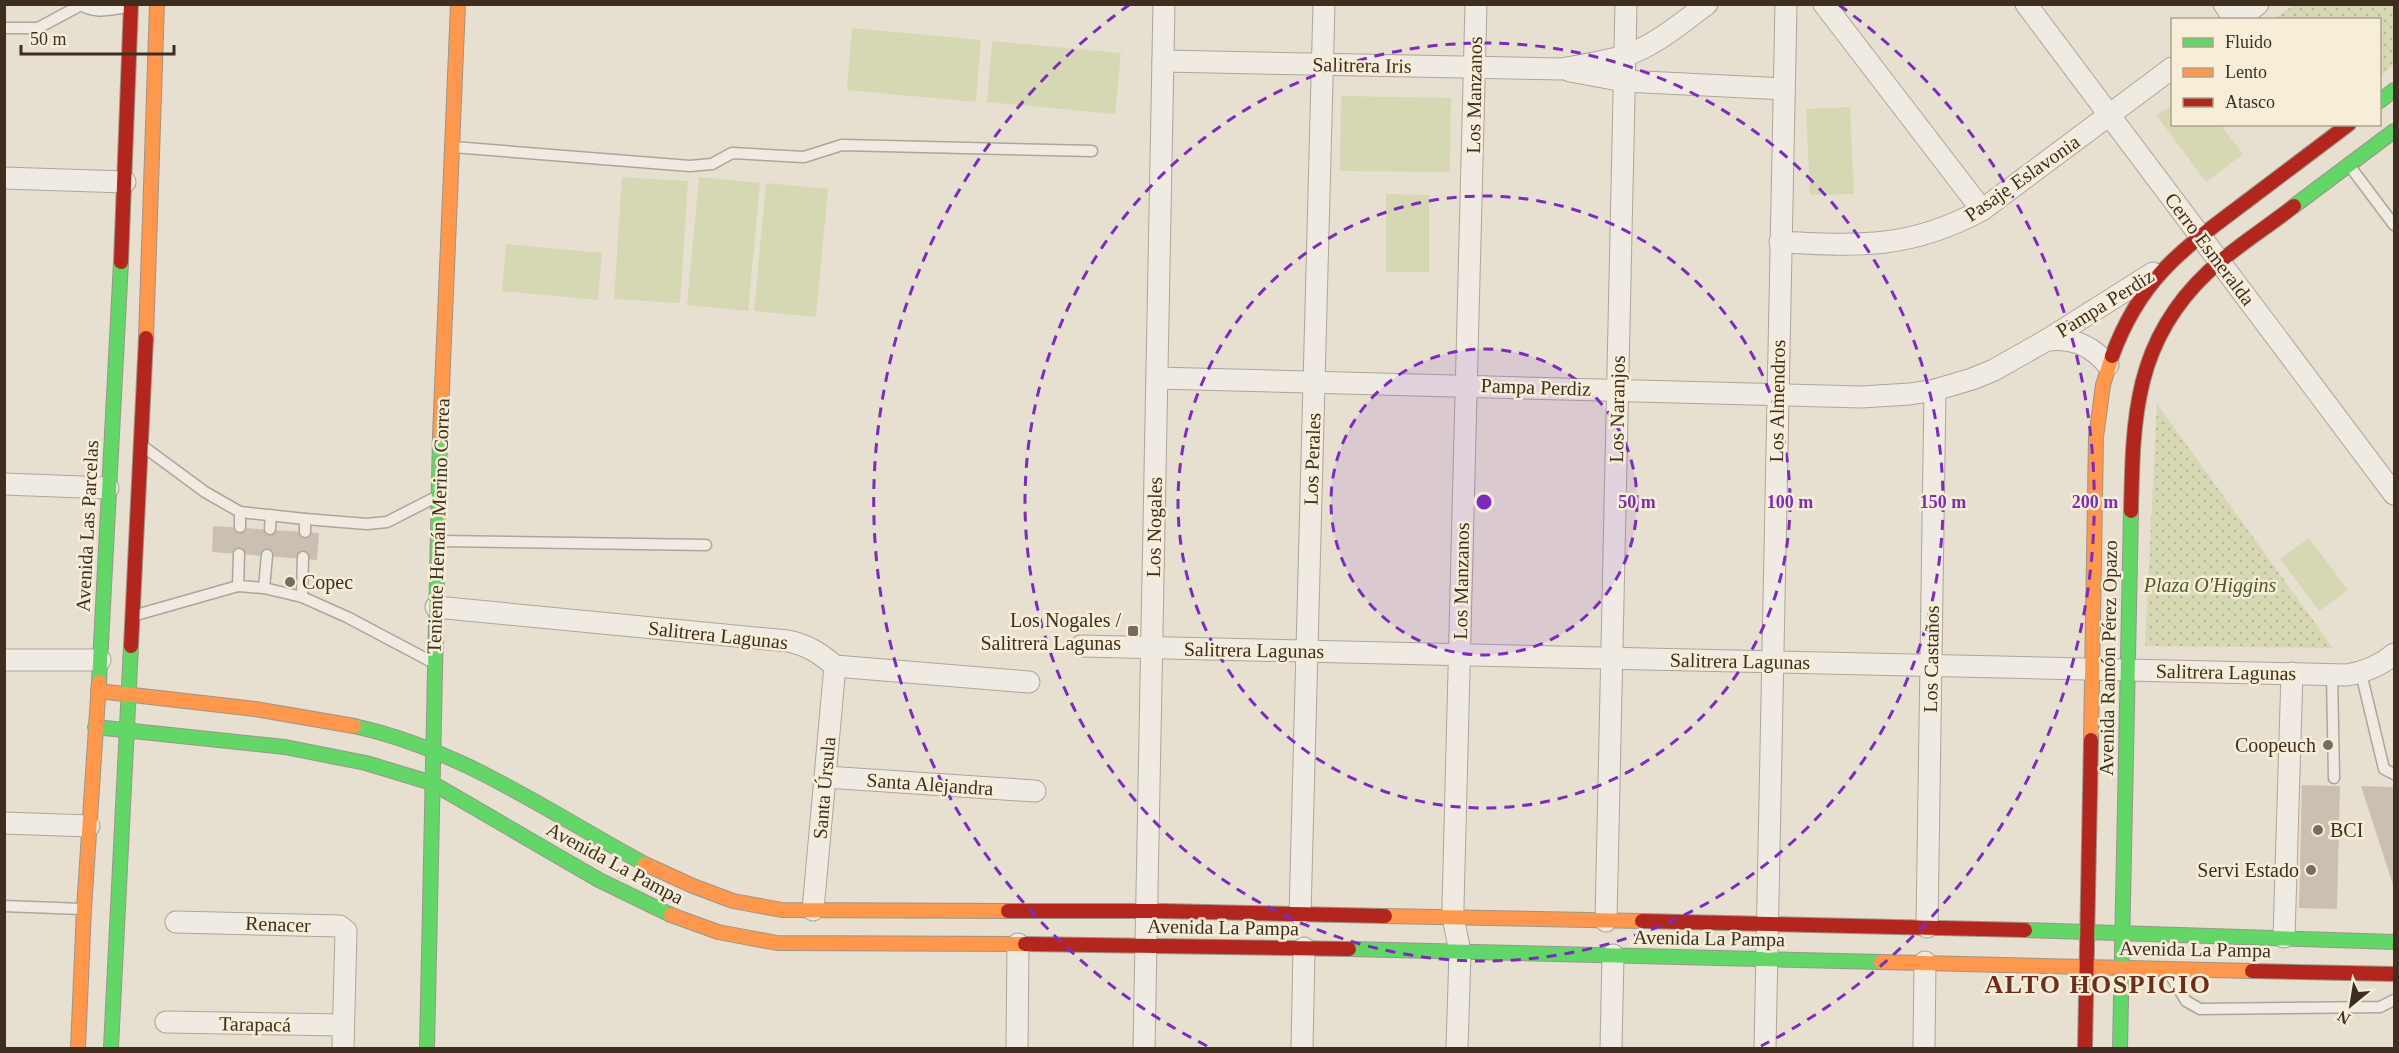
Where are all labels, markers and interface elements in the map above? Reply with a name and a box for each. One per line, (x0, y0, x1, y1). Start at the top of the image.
scale bar (21, 18, 174, 56)
legend (2171, 18, 2381, 126)
text: 50 m (30, 29, 67, 49)
text: Fluido (2225, 32, 2272, 52)
street label: Los Manzanos (1462, 36, 1486, 154)
street label: Salitrera Iris (1312, 53, 1412, 77)
text: Lento (2225, 62, 2267, 82)
text: Atasco (2225, 92, 2275, 112)
street label: Pasaje Eslavonia (1960, 130, 2084, 227)
street label: Cerro Esmeralda (2161, 188, 2259, 310)
street label: Pampa Perdiz (2052, 264, 2158, 342)
street label: Los Almendros (1765, 339, 1789, 463)
street label: Los Naranjos (1605, 355, 1630, 463)
street label: Pampa Perdiz (1480, 374, 1592, 401)
street label: Teniente Hernán Merino Correa (423, 398, 453, 654)
street label: Los Perales (1299, 412, 1325, 506)
street label: Avenida Las Parcelas (72, 439, 102, 612)
street label: Los Nogales (1142, 476, 1167, 577)
centre of rings (1474, 492, 1494, 512)
text: 50 m (1618, 492, 1656, 512)
text: 100 m (1767, 492, 1813, 512)
text: 150 m (1920, 492, 1966, 512)
text: 200 m (2072, 492, 2118, 512)
street label: Los Manzanos (1449, 522, 1473, 640)
street label: Avenida Ramón Pérez Opazo (2095, 540, 2122, 776)
place label: Copec (302, 571, 353, 594)
park label: Plaza O'Higgins (2143, 574, 2277, 597)
marker: Copec (283, 575, 297, 589)
street label: Los Castaños (1919, 605, 1943, 713)
place label: Los Nogales / Salitrera Lagunas (981, 609, 1121, 655)
street label: Salitrera Lagunas (647, 617, 789, 654)
marker: Los Nogales / Salitrera Lagunas (1126, 624, 1140, 638)
street label: Salitrera Lagunas (1184, 638, 1325, 663)
street label: Salitrera Lagunas (1670, 649, 1811, 674)
street label: Salitrera Lagunas (2156, 660, 2297, 685)
place label: Coopeuch (2235, 734, 2316, 757)
street label: Santa Úrsula (808, 736, 839, 840)
marker: Coopeuch (2321, 738, 2335, 752)
street label: Santa Alejandra (866, 769, 994, 800)
street label: Avenida La Pampa (542, 818, 687, 909)
place label: BCI (2330, 819, 2363, 841)
marker: BCI (2311, 823, 2325, 837)
place label: Servi Estado (2197, 859, 2299, 881)
marker: Servi Estado (2304, 863, 2318, 877)
street label: Renacer (245, 912, 311, 936)
street label: Avenida La Pampa (1147, 915, 1299, 940)
street label: Avenida La Pampa (1633, 926, 1785, 951)
street label: Avenida La Pampa (2119, 937, 2271, 962)
district label: ALTO HOSPICIO (1985, 970, 2211, 999)
north arrow (2321, 975, 2381, 1035)
text: N (2334, 1007, 2353, 1028)
street label: Tarapacá (219, 1012, 291, 1037)

